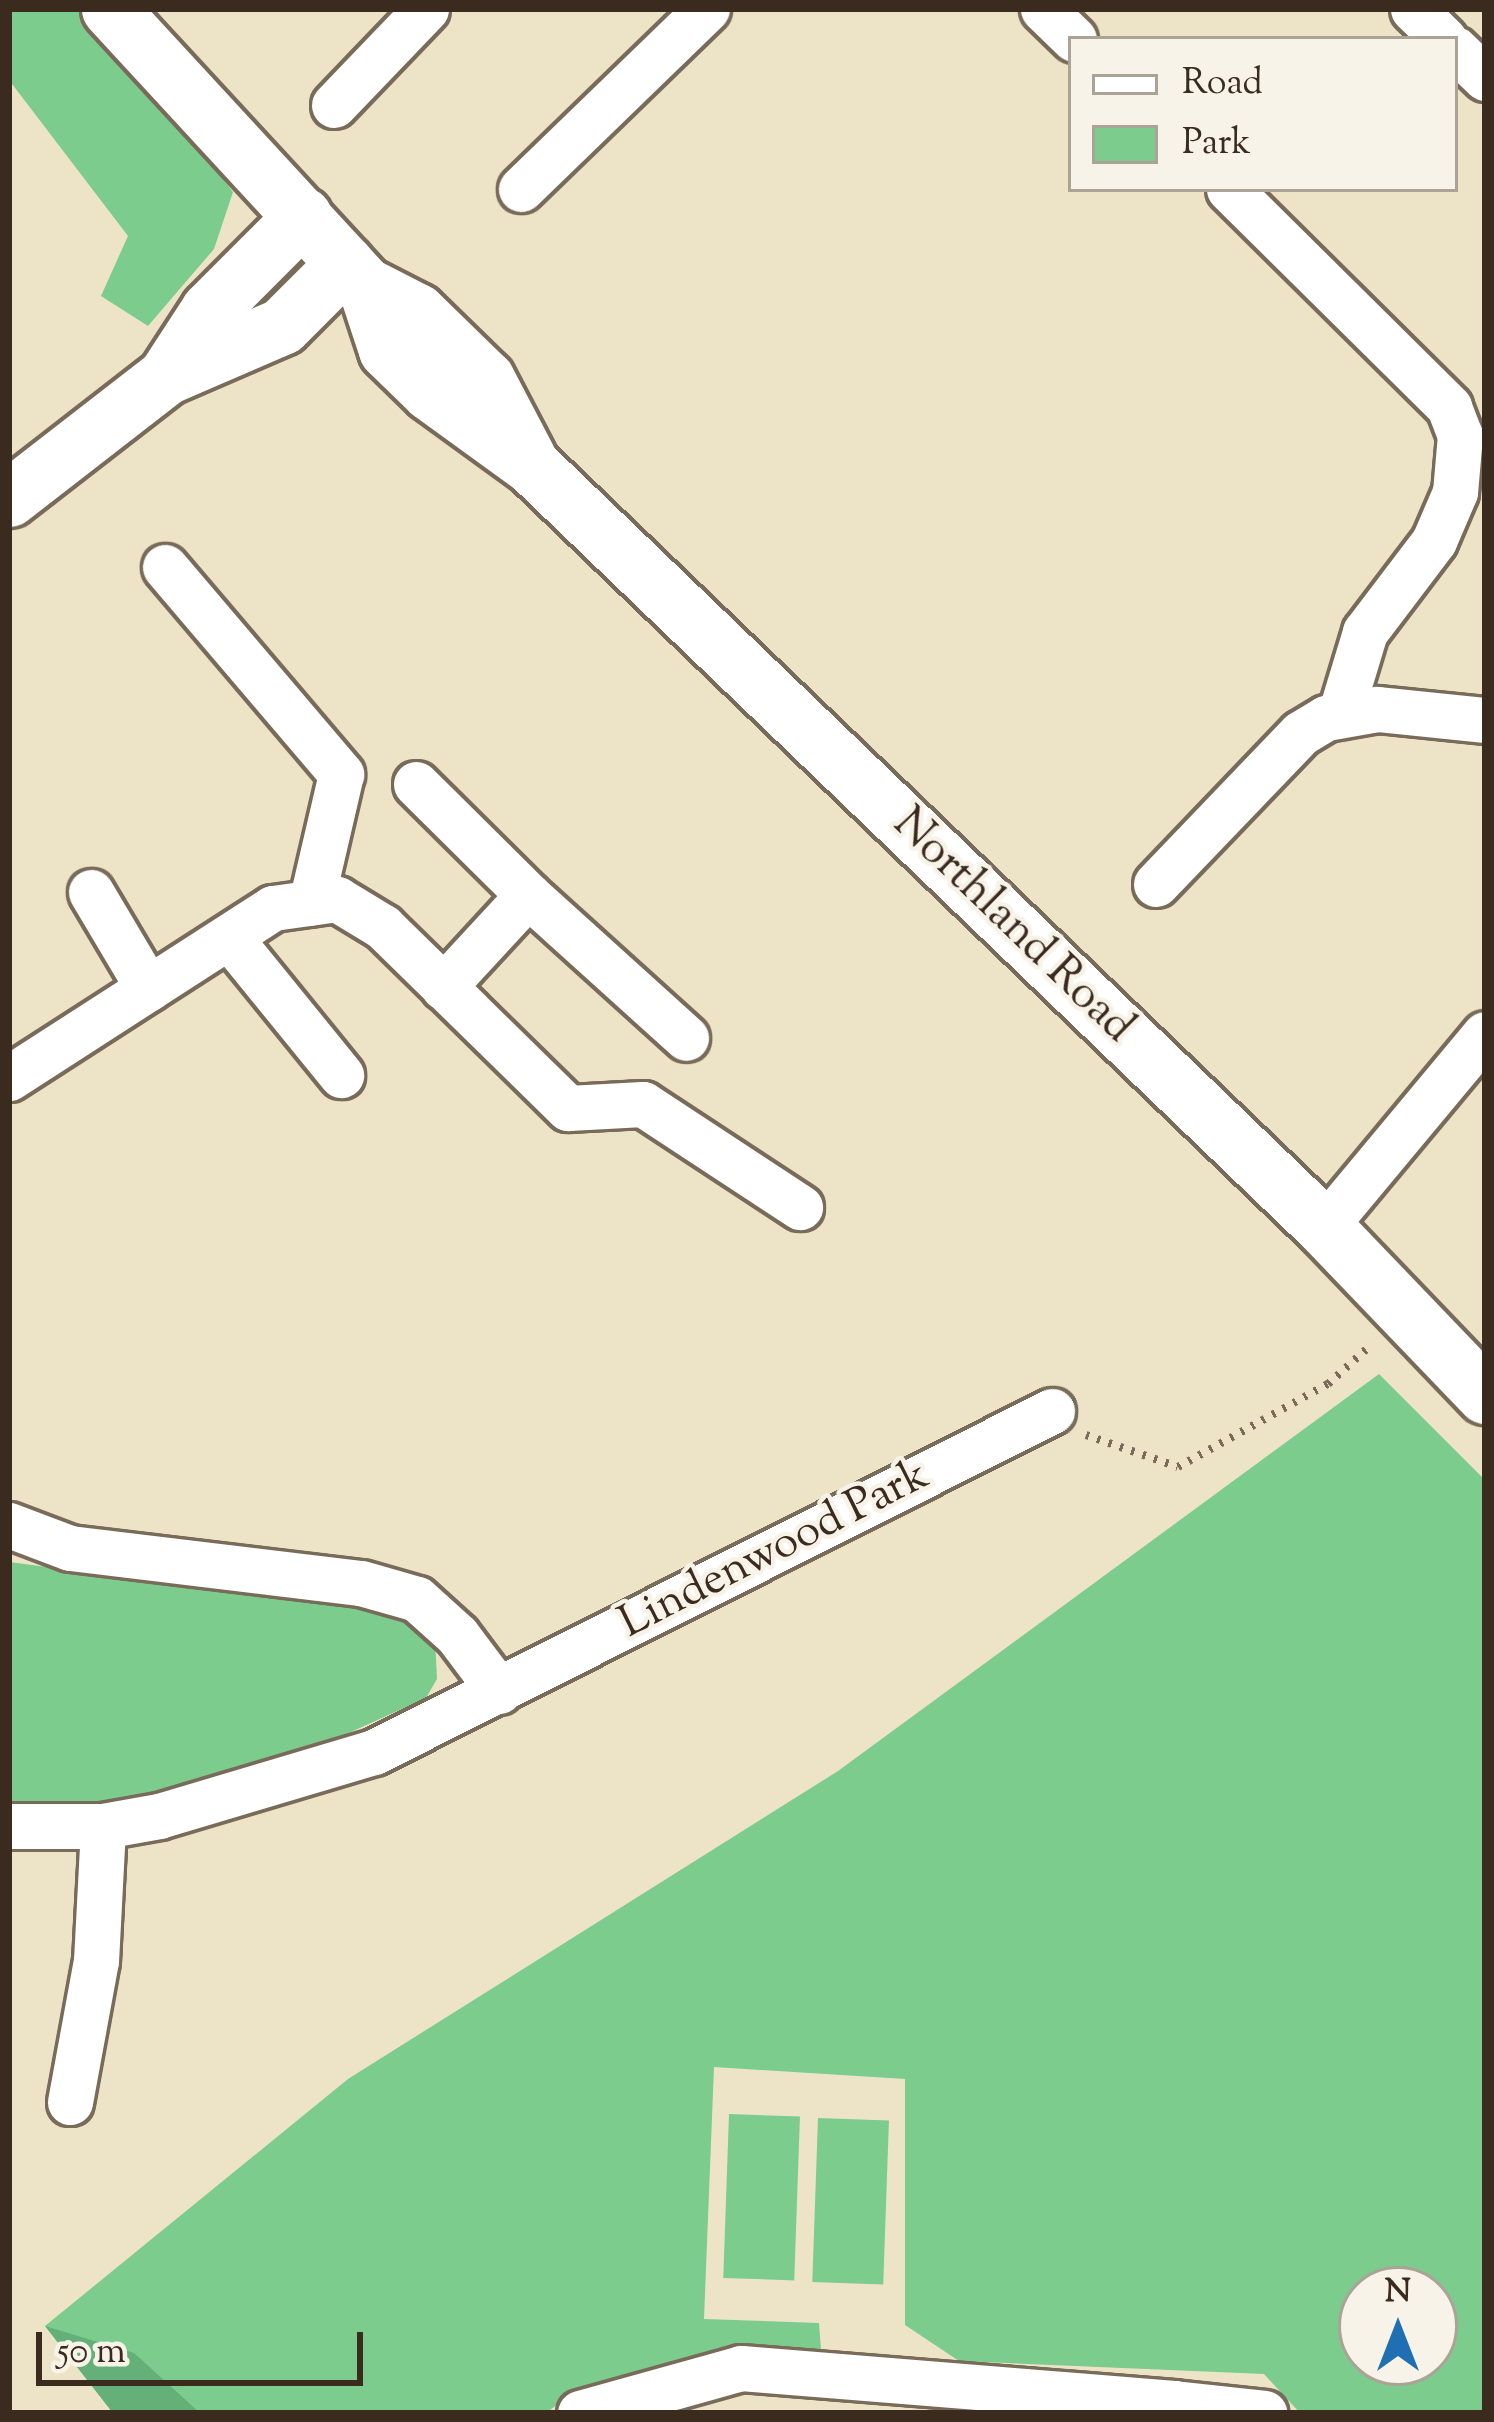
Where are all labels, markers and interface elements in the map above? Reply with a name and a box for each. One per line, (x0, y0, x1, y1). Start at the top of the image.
legend (1068, 36, 1458, 192)
text: Road (1182, 58, 1263, 110)
text: Park (1182, 118, 1251, 170)
street label: Northland Road (880, 798, 1144, 1056)
street label: Lindenwood Park (611, 1450, 939, 1652)
north arrow (1338, 2266, 1458, 2386)
text: N (1385, 2269, 1411, 2317)
scale bar (42, 2308, 369, 2382)
text: 50 m (57, 2327, 126, 2379)

